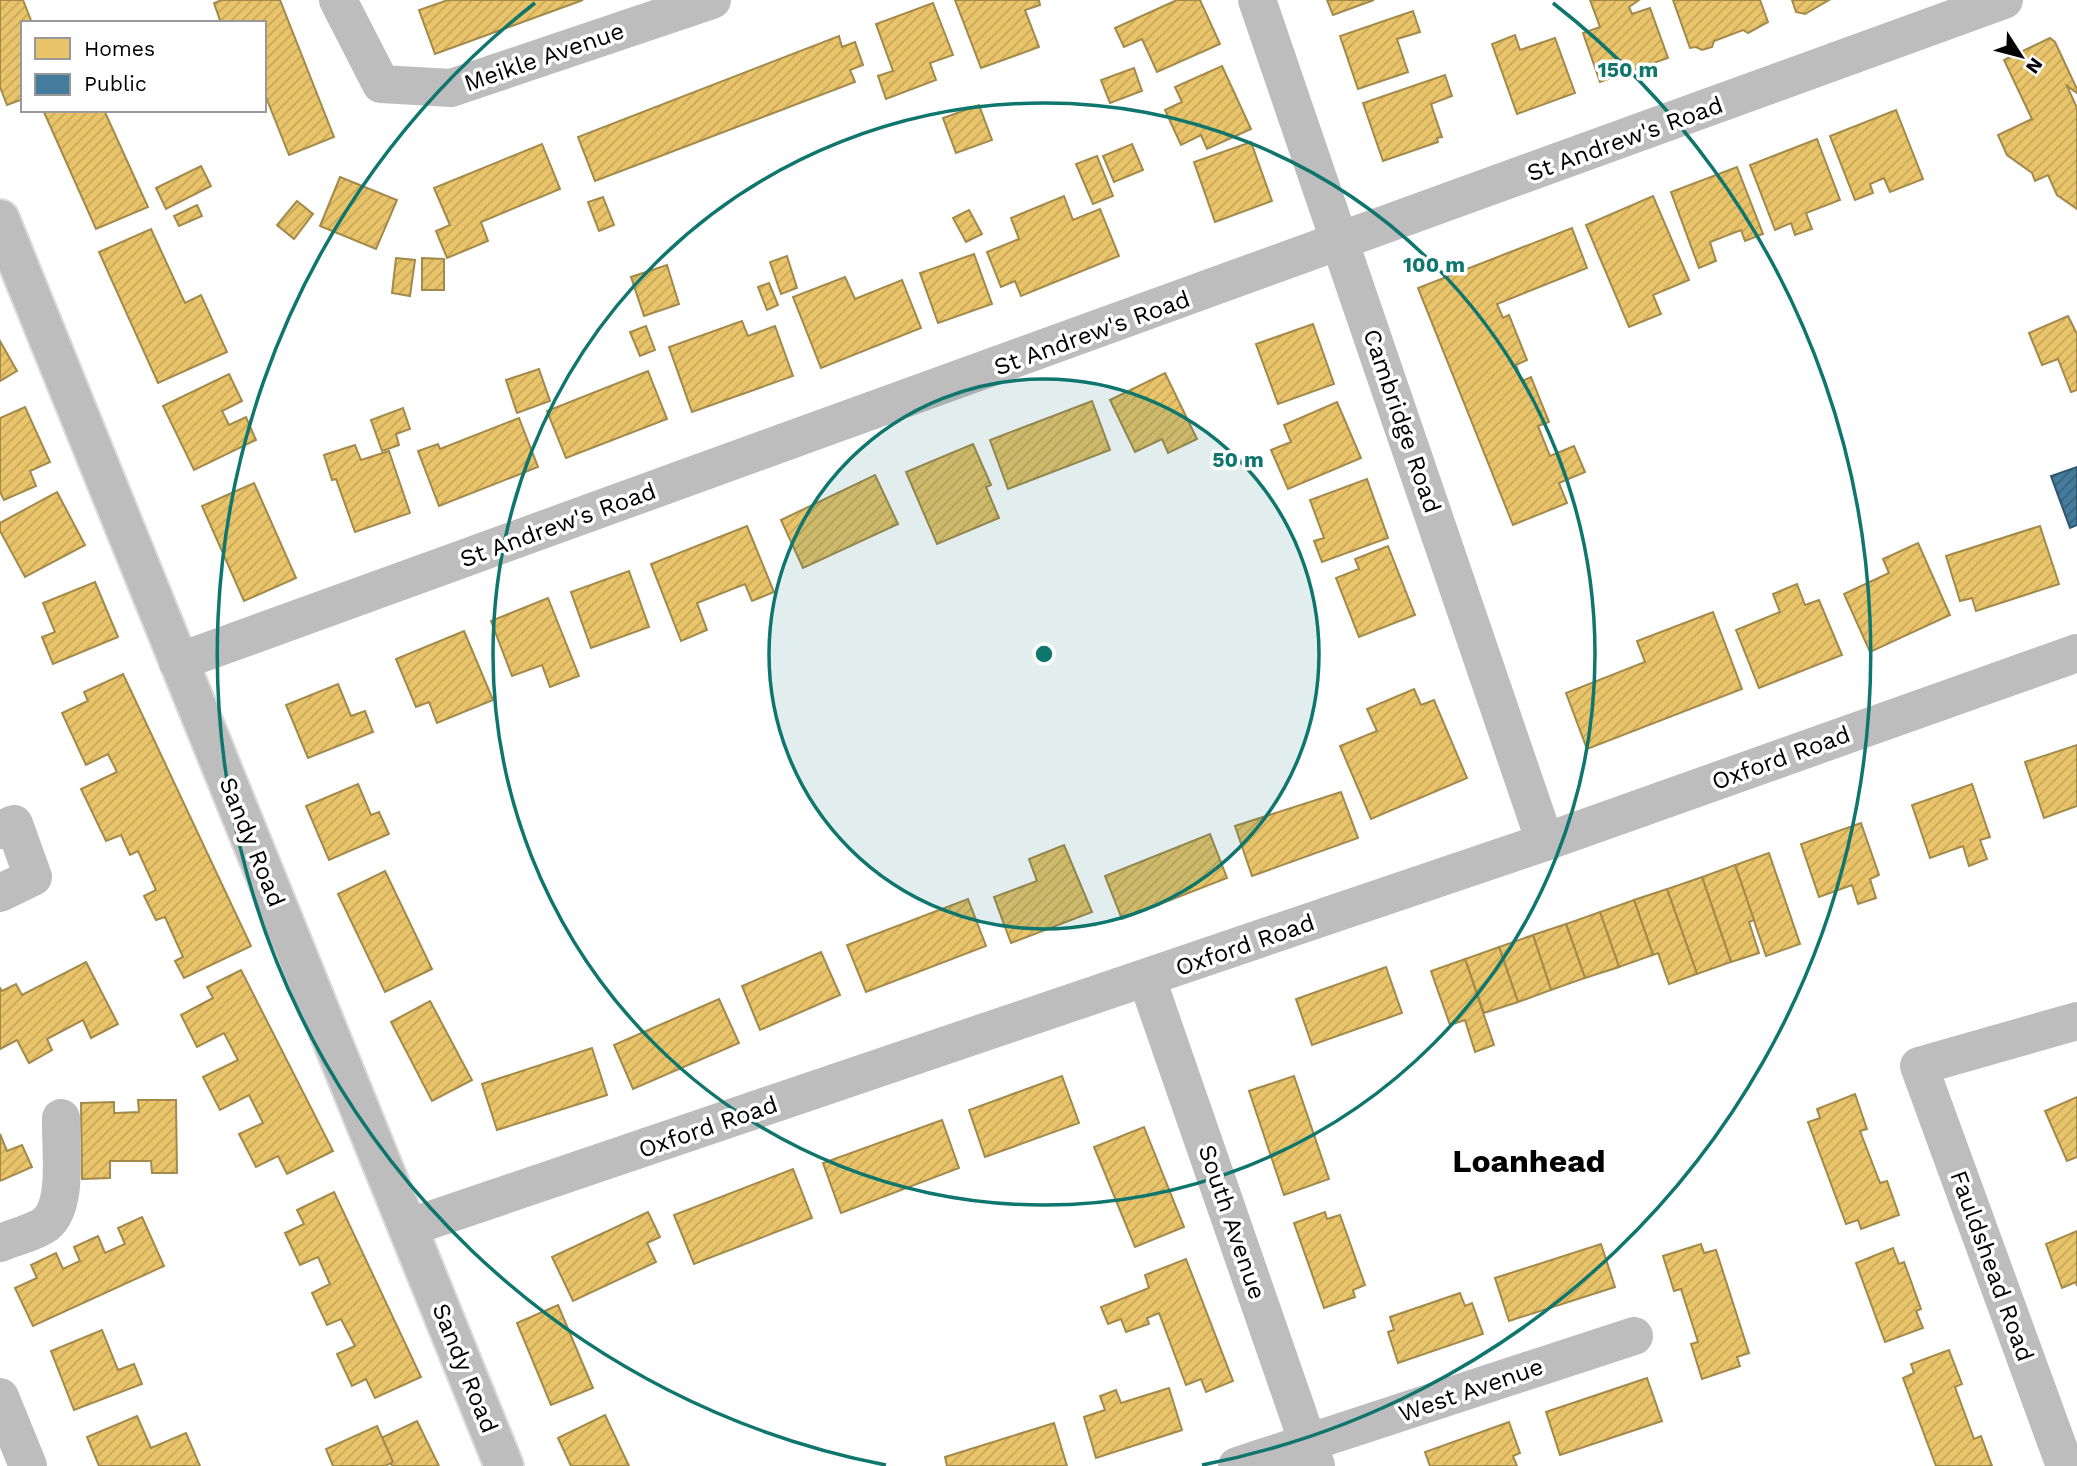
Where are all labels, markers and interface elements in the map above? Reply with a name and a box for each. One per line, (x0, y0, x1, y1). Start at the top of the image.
street label: Meikle Avenue (460, 17, 628, 97)
legend (21, 21, 266, 112)
north arrow (1986, 21, 2056, 91)
text: Homes (84, 36, 155, 61)
text: N (2021, 53, 2048, 78)
text: 150 m (1598, 57, 1658, 82)
text: Public (84, 71, 147, 96)
street label: St Andrew's Road (1523, 91, 1727, 187)
text: 100 m (1403, 252, 1465, 277)
street label: St Andrew's Road (990, 285, 1194, 381)
street label: Cambridge Road (1357, 325, 1447, 517)
text: 50 m (1212, 447, 1264, 472)
street label: St Andrew's Road (456, 477, 660, 573)
centre of rings (1032, 642, 1056, 666)
street label: Oxford Road (1708, 720, 1854, 796)
street label: Sandy Road (213, 773, 291, 911)
street label: Oxford Road (1172, 908, 1318, 982)
street label: Oxford Road (635, 1090, 781, 1164)
street label: South Avenue (1192, 1141, 1272, 1303)
district label: Loanhead (1452, 1142, 1606, 1180)
street label: Fauldshead Road (1944, 1167, 2040, 1365)
street label: Sandy Road (426, 1299, 504, 1437)
street label: West Avenue (1395, 1352, 1547, 1428)

